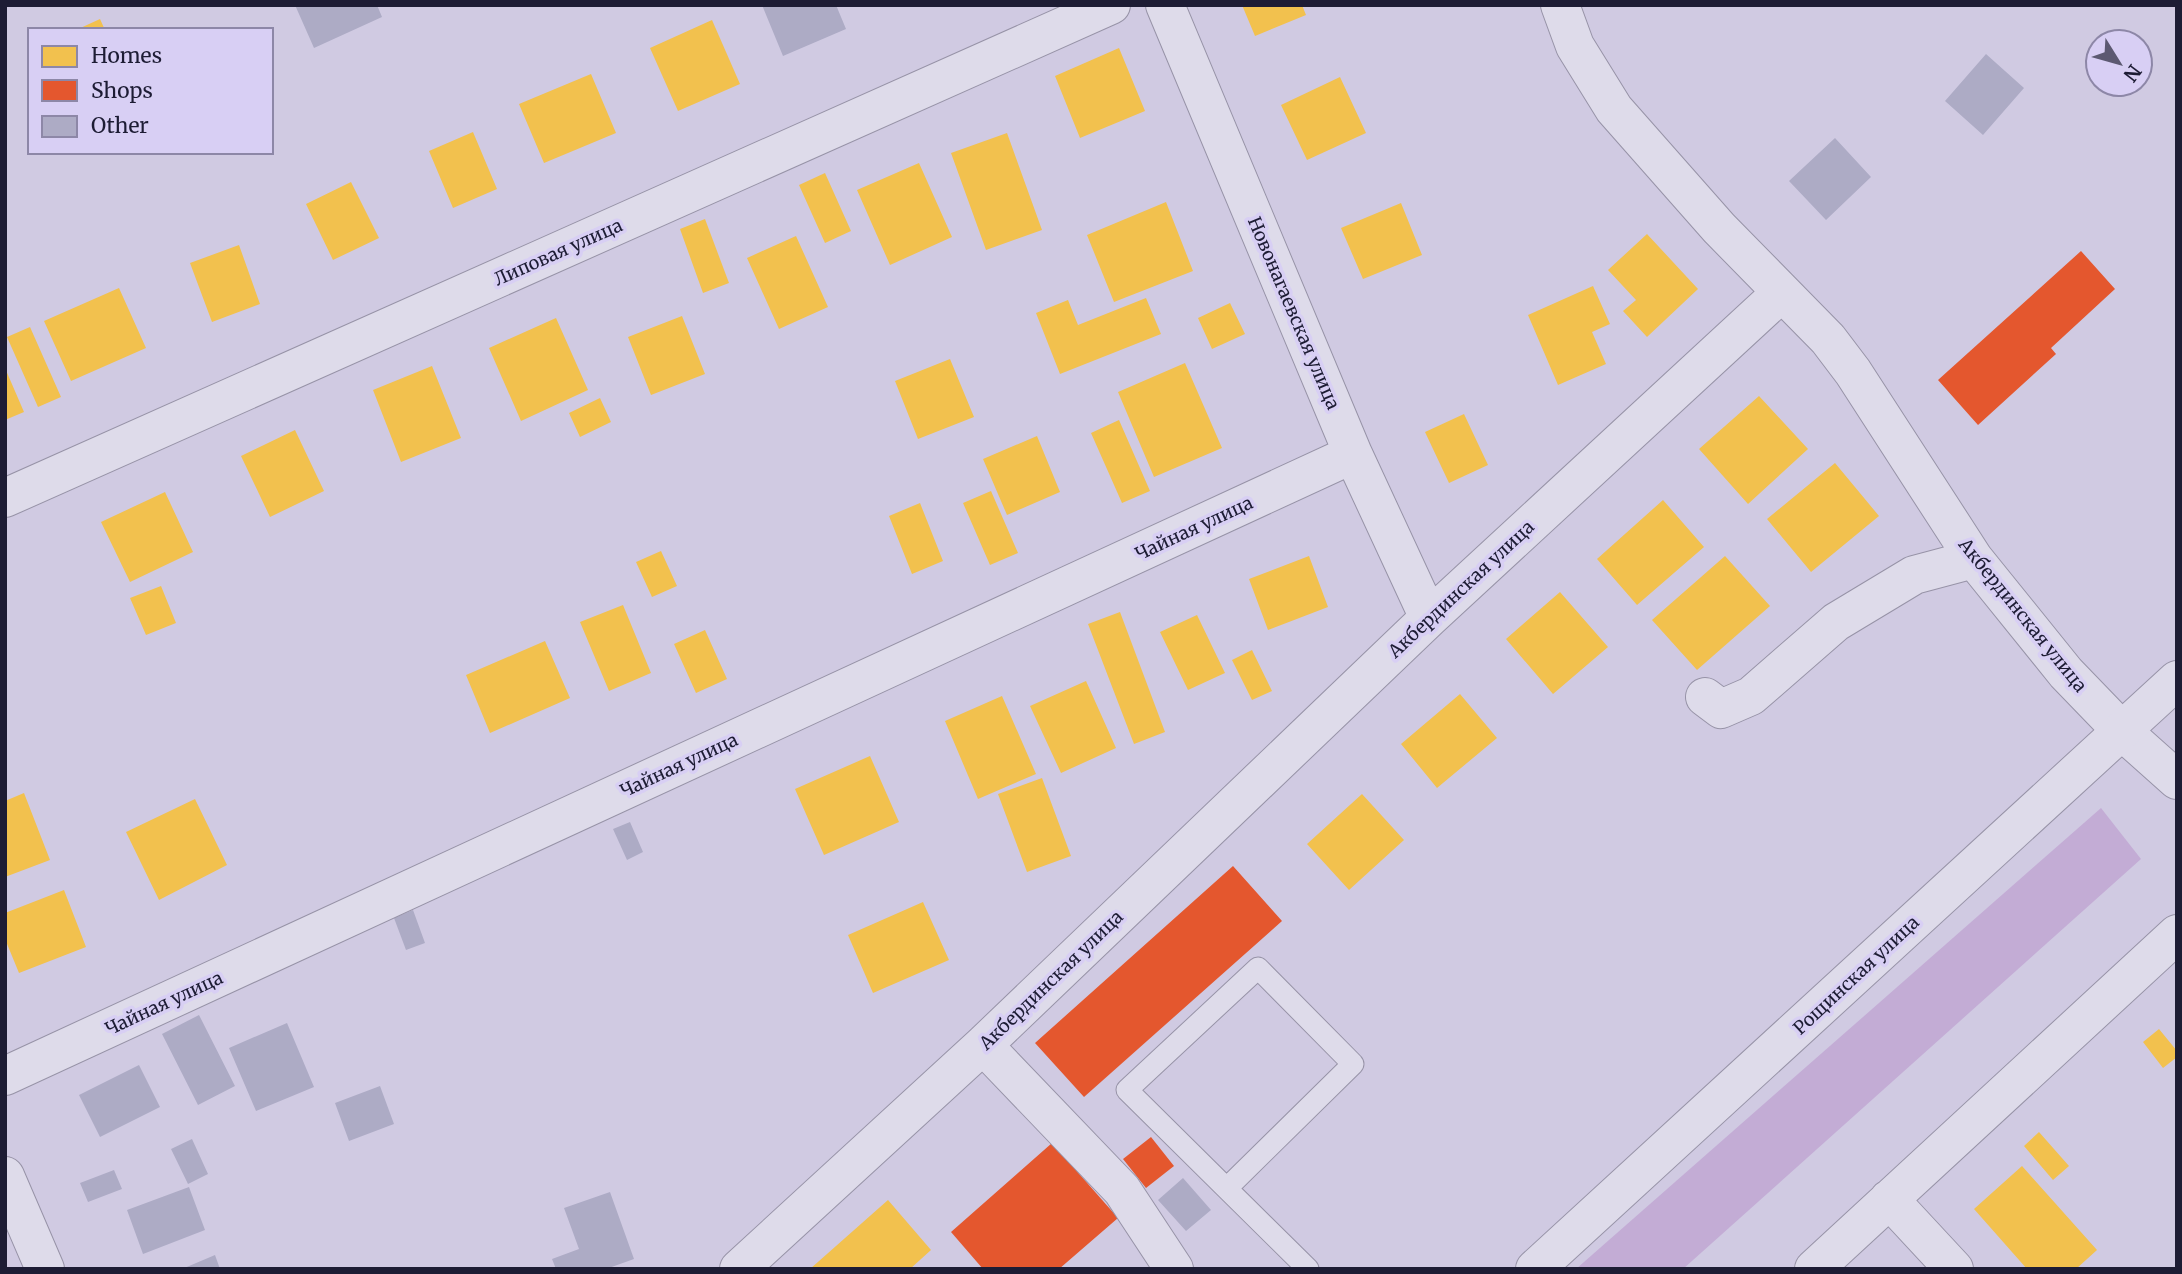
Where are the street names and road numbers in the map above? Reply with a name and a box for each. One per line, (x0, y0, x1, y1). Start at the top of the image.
street label: Липовая улица (490, 213, 626, 291)
street label: Новонагаевская улица (1243, 213, 1345, 413)
street label: Чайная улица (1132, 491, 1257, 565)
street label: Акбердинская улица (1382, 515, 1539, 663)
street label: Акбердинская улица (1953, 533, 2092, 697)
street label: Чайная улица (617, 728, 742, 802)
street label: Акбердинская улица (973, 905, 1128, 1055)
street label: Рощинская улица (1788, 910, 1924, 1039)
street label: Чайная улица (102, 966, 227, 1040)

